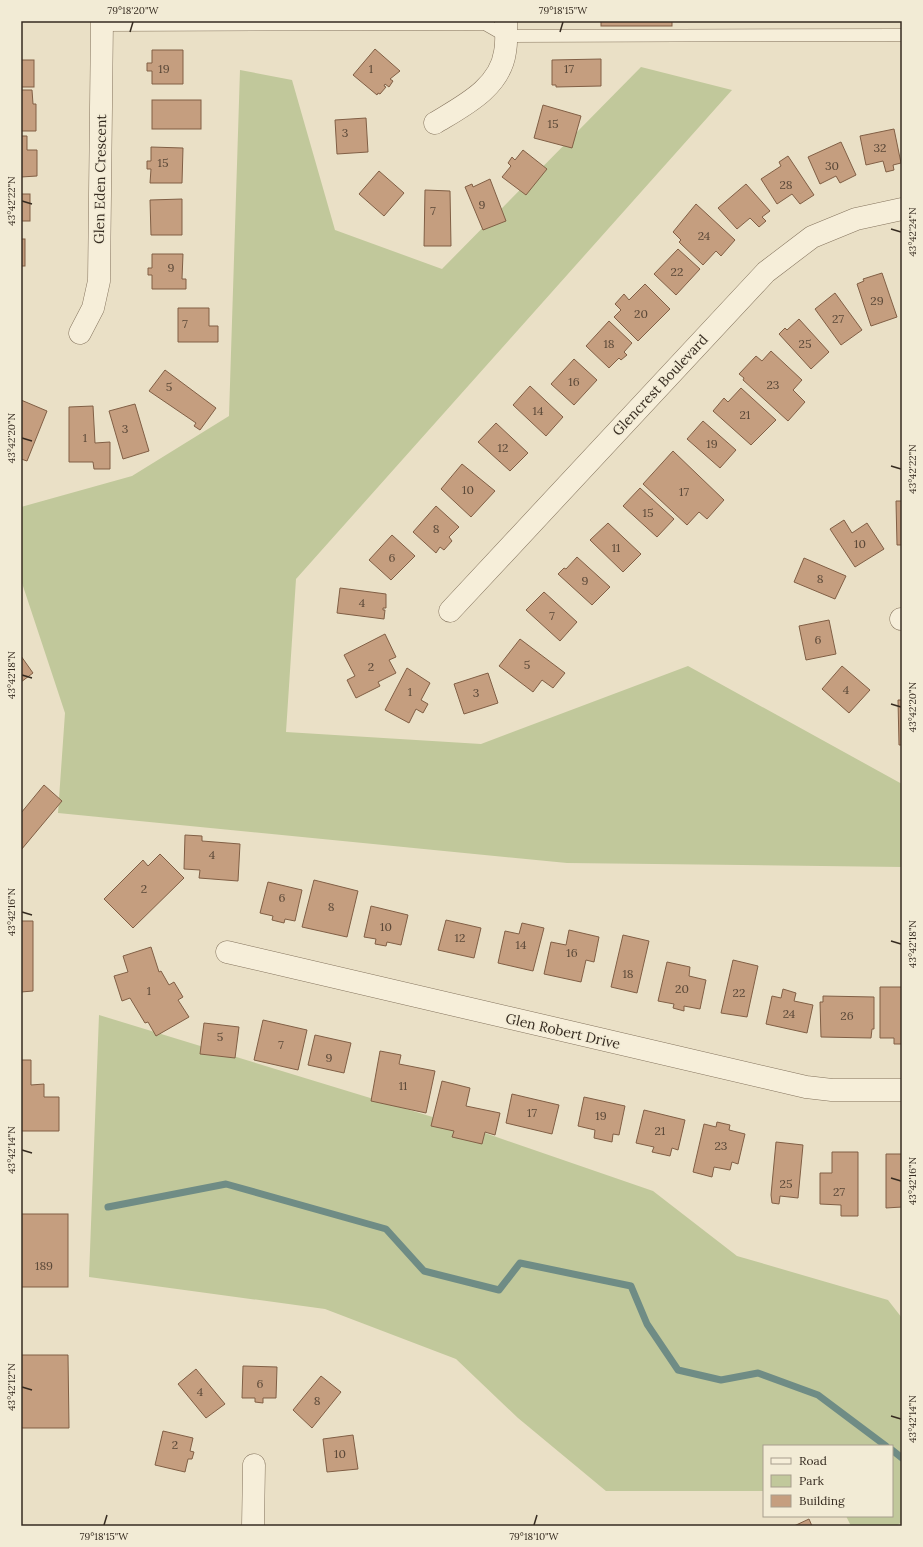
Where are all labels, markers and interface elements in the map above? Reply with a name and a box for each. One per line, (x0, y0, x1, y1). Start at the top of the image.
text: 79°18'20"W (108, 4, 159, 17)
text: 79°18'15"W (539, 4, 588, 17)
house number: 19 (158, 61, 170, 76)
house number: 1 (369, 61, 373, 76)
house number: 17 (564, 61, 574, 76)
street label: Glen Eden Crescent (90, 113, 110, 244)
house number: 15 (548, 116, 558, 131)
house number: 3 (342, 125, 349, 140)
house number: 32 (873, 140, 887, 155)
house number: 15 (158, 155, 168, 170)
house number: 30 (825, 158, 839, 173)
text: 43°42'22"N (5, 176, 18, 226)
house number: 28 (779, 177, 793, 192)
house number: 9 (479, 197, 486, 212)
house number: 7 (430, 203, 436, 218)
text: 43°42'24"N (906, 207, 919, 257)
house number: 24 (698, 228, 711, 243)
house number: 9 (168, 260, 175, 275)
house number: 22 (671, 264, 683, 279)
house number: 29 (870, 293, 884, 308)
house number: 20 (634, 306, 648, 321)
house number: 27 (832, 311, 844, 326)
house number: 7 (182, 316, 188, 331)
street label: Glencrest Boulevard (608, 331, 712, 439)
house number: 18 (603, 336, 615, 351)
house number: 25 (799, 336, 811, 351)
house number: 16 (568, 374, 580, 389)
house number: 23 (767, 377, 780, 392)
house number: 5 (166, 379, 172, 394)
house number: 14 (533, 403, 544, 418)
house number: 21 (740, 407, 750, 422)
text: 43°42'20"N (5, 412, 18, 463)
house number: 3 (122, 421, 129, 436)
house number: 1 (83, 430, 87, 445)
house number: 19 (706, 436, 718, 451)
house number: 12 (498, 440, 508, 455)
text: 43°42'22"N (906, 444, 919, 494)
house number: 10 (462, 482, 474, 497)
house number: 17 (679, 484, 689, 499)
house number: 15 (643, 505, 653, 520)
house number: 8 (433, 521, 440, 536)
house number: 10 (854, 536, 866, 551)
house number: 11 (612, 540, 620, 555)
house number: 6 (389, 550, 396, 565)
house number: 8 (817, 571, 824, 586)
house number: 9 (582, 573, 589, 588)
house number: 4 (359, 595, 366, 610)
house number: 7 (549, 608, 555, 623)
house number: 6 (815, 632, 822, 647)
text: 43°42'18"N (5, 651, 18, 699)
house number: 5 (524, 657, 530, 672)
house number: 2 (368, 659, 374, 674)
text: 43°42'20"N (906, 681, 919, 732)
house number: 4 (843, 682, 850, 697)
house number: 1 (408, 684, 412, 699)
house number: 3 (473, 685, 480, 700)
house number: 4 (209, 847, 216, 862)
house number: 2 (141, 881, 147, 896)
text: 43°42'16"N (5, 888, 18, 936)
house number: 6 (279, 890, 286, 905)
house number: 8 (328, 899, 335, 914)
house number: 10 (380, 919, 392, 934)
text: 43°42'18"N (906, 920, 919, 968)
house number: 12 (455, 930, 465, 945)
house number: 14 (516, 937, 527, 952)
house number: 16 (566, 945, 578, 960)
house number: 18 (622, 966, 634, 981)
house number: 20 (675, 981, 689, 996)
house number: 1 (147, 983, 151, 998)
house number: 22 (733, 985, 745, 1000)
house number: 24 (783, 1006, 796, 1021)
house number: 26 (840, 1008, 854, 1023)
street label: Glen Robert Drive (504, 1009, 622, 1053)
house number: 5 (217, 1029, 223, 1044)
house number: 7 (278, 1037, 284, 1052)
house number: 9 (326, 1050, 333, 1065)
house number: 11 (399, 1078, 407, 1093)
house number: 17 (527, 1105, 537, 1120)
house number: 19 (595, 1108, 607, 1123)
house number: 21 (655, 1123, 665, 1138)
text: 43°42'14"N (5, 1126, 18, 1174)
house number: 23 (715, 1138, 728, 1153)
text: 43°42'16"N (906, 1157, 919, 1205)
house number: 25 (780, 1176, 792, 1191)
house number: 27 (833, 1184, 845, 1199)
house number: 189 (35, 1258, 53, 1273)
text: 43°42'12"N (5, 1363, 18, 1411)
house number: 6 (257, 1376, 264, 1391)
house number: 4 (197, 1384, 204, 1399)
house number: 8 (314, 1393, 321, 1408)
text: 43°42'14"N (906, 1395, 919, 1443)
house number: 2 (172, 1437, 178, 1452)
legend (763, 1445, 893, 1517)
house number: 10 (334, 1446, 346, 1461)
text: Road (799, 1453, 827, 1468)
text: Park (799, 1473, 825, 1488)
text: Building (799, 1493, 845, 1508)
text: 79°18'15"W (80, 1530, 129, 1543)
text: 79°18'10"W (509, 1530, 560, 1543)

